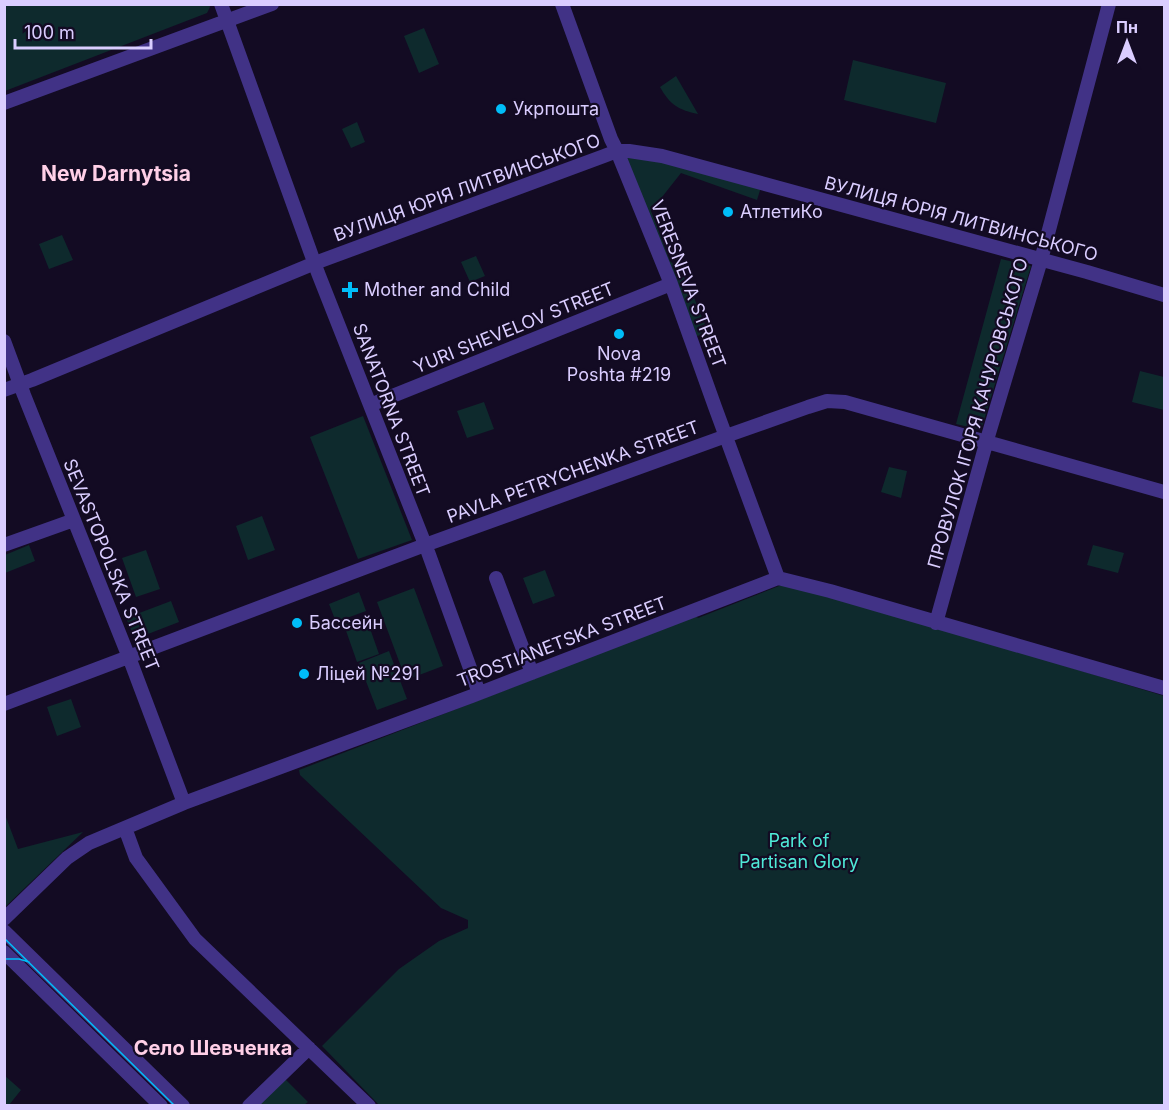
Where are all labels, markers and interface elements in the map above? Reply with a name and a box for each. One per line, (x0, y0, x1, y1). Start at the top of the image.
scale bar (15, 12, 152, 50)
north arrow (1097, 12, 1157, 72)
text: Пн (1116, 17, 1138, 37)
text: 100 m (24, 22, 75, 43)
place label: Укрпошта (513, 98, 599, 119)
marker: Укрпошта (494, 102, 508, 116)
street label: ВУЛИЦЯ ЮРІЯ ЛИТВИНСЬКОГО (331, 129, 603, 246)
district label: New Darnytsia (41, 161, 191, 186)
street label: ВУЛИЦЯ ЮРІЯ ЛИТВИНСЬКОГО (822, 172, 1100, 265)
street label: VERESNEVA STREET (647, 197, 730, 371)
place label: АтлетиКо (740, 201, 823, 222)
marker: АтлетиКо (721, 205, 735, 219)
street label: ПРОВУЛОК ІГОРЯ КАЧУРОВСЬКОГО (923, 255, 1032, 570)
street label: YURI SHEVELOV STREET (410, 278, 617, 377)
place label: Mother and Child (364, 279, 510, 300)
marker: Mother and Child (341, 281, 359, 299)
street label: SANATORNA STREET (349, 320, 434, 499)
marker: Nova Poshta #219 (612, 327, 626, 341)
place label: Nova Poshta #219 (567, 343, 671, 385)
street label: PAVLA PETRYCHENKA STREET (444, 416, 702, 527)
street label: SEVASTOPOLSKA STREET (59, 456, 164, 674)
street label: TROSTIANETSKA STREET (454, 592, 669, 691)
place label: Бассейн (309, 612, 383, 633)
marker: Бассейн (290, 616, 304, 630)
place label: Ліцей №291 (316, 663, 420, 684)
marker: Ліцей №291 (297, 667, 311, 681)
park label: Park of Partisan Glory (739, 830, 859, 872)
district label: Село Шевченка (134, 1036, 292, 1060)

